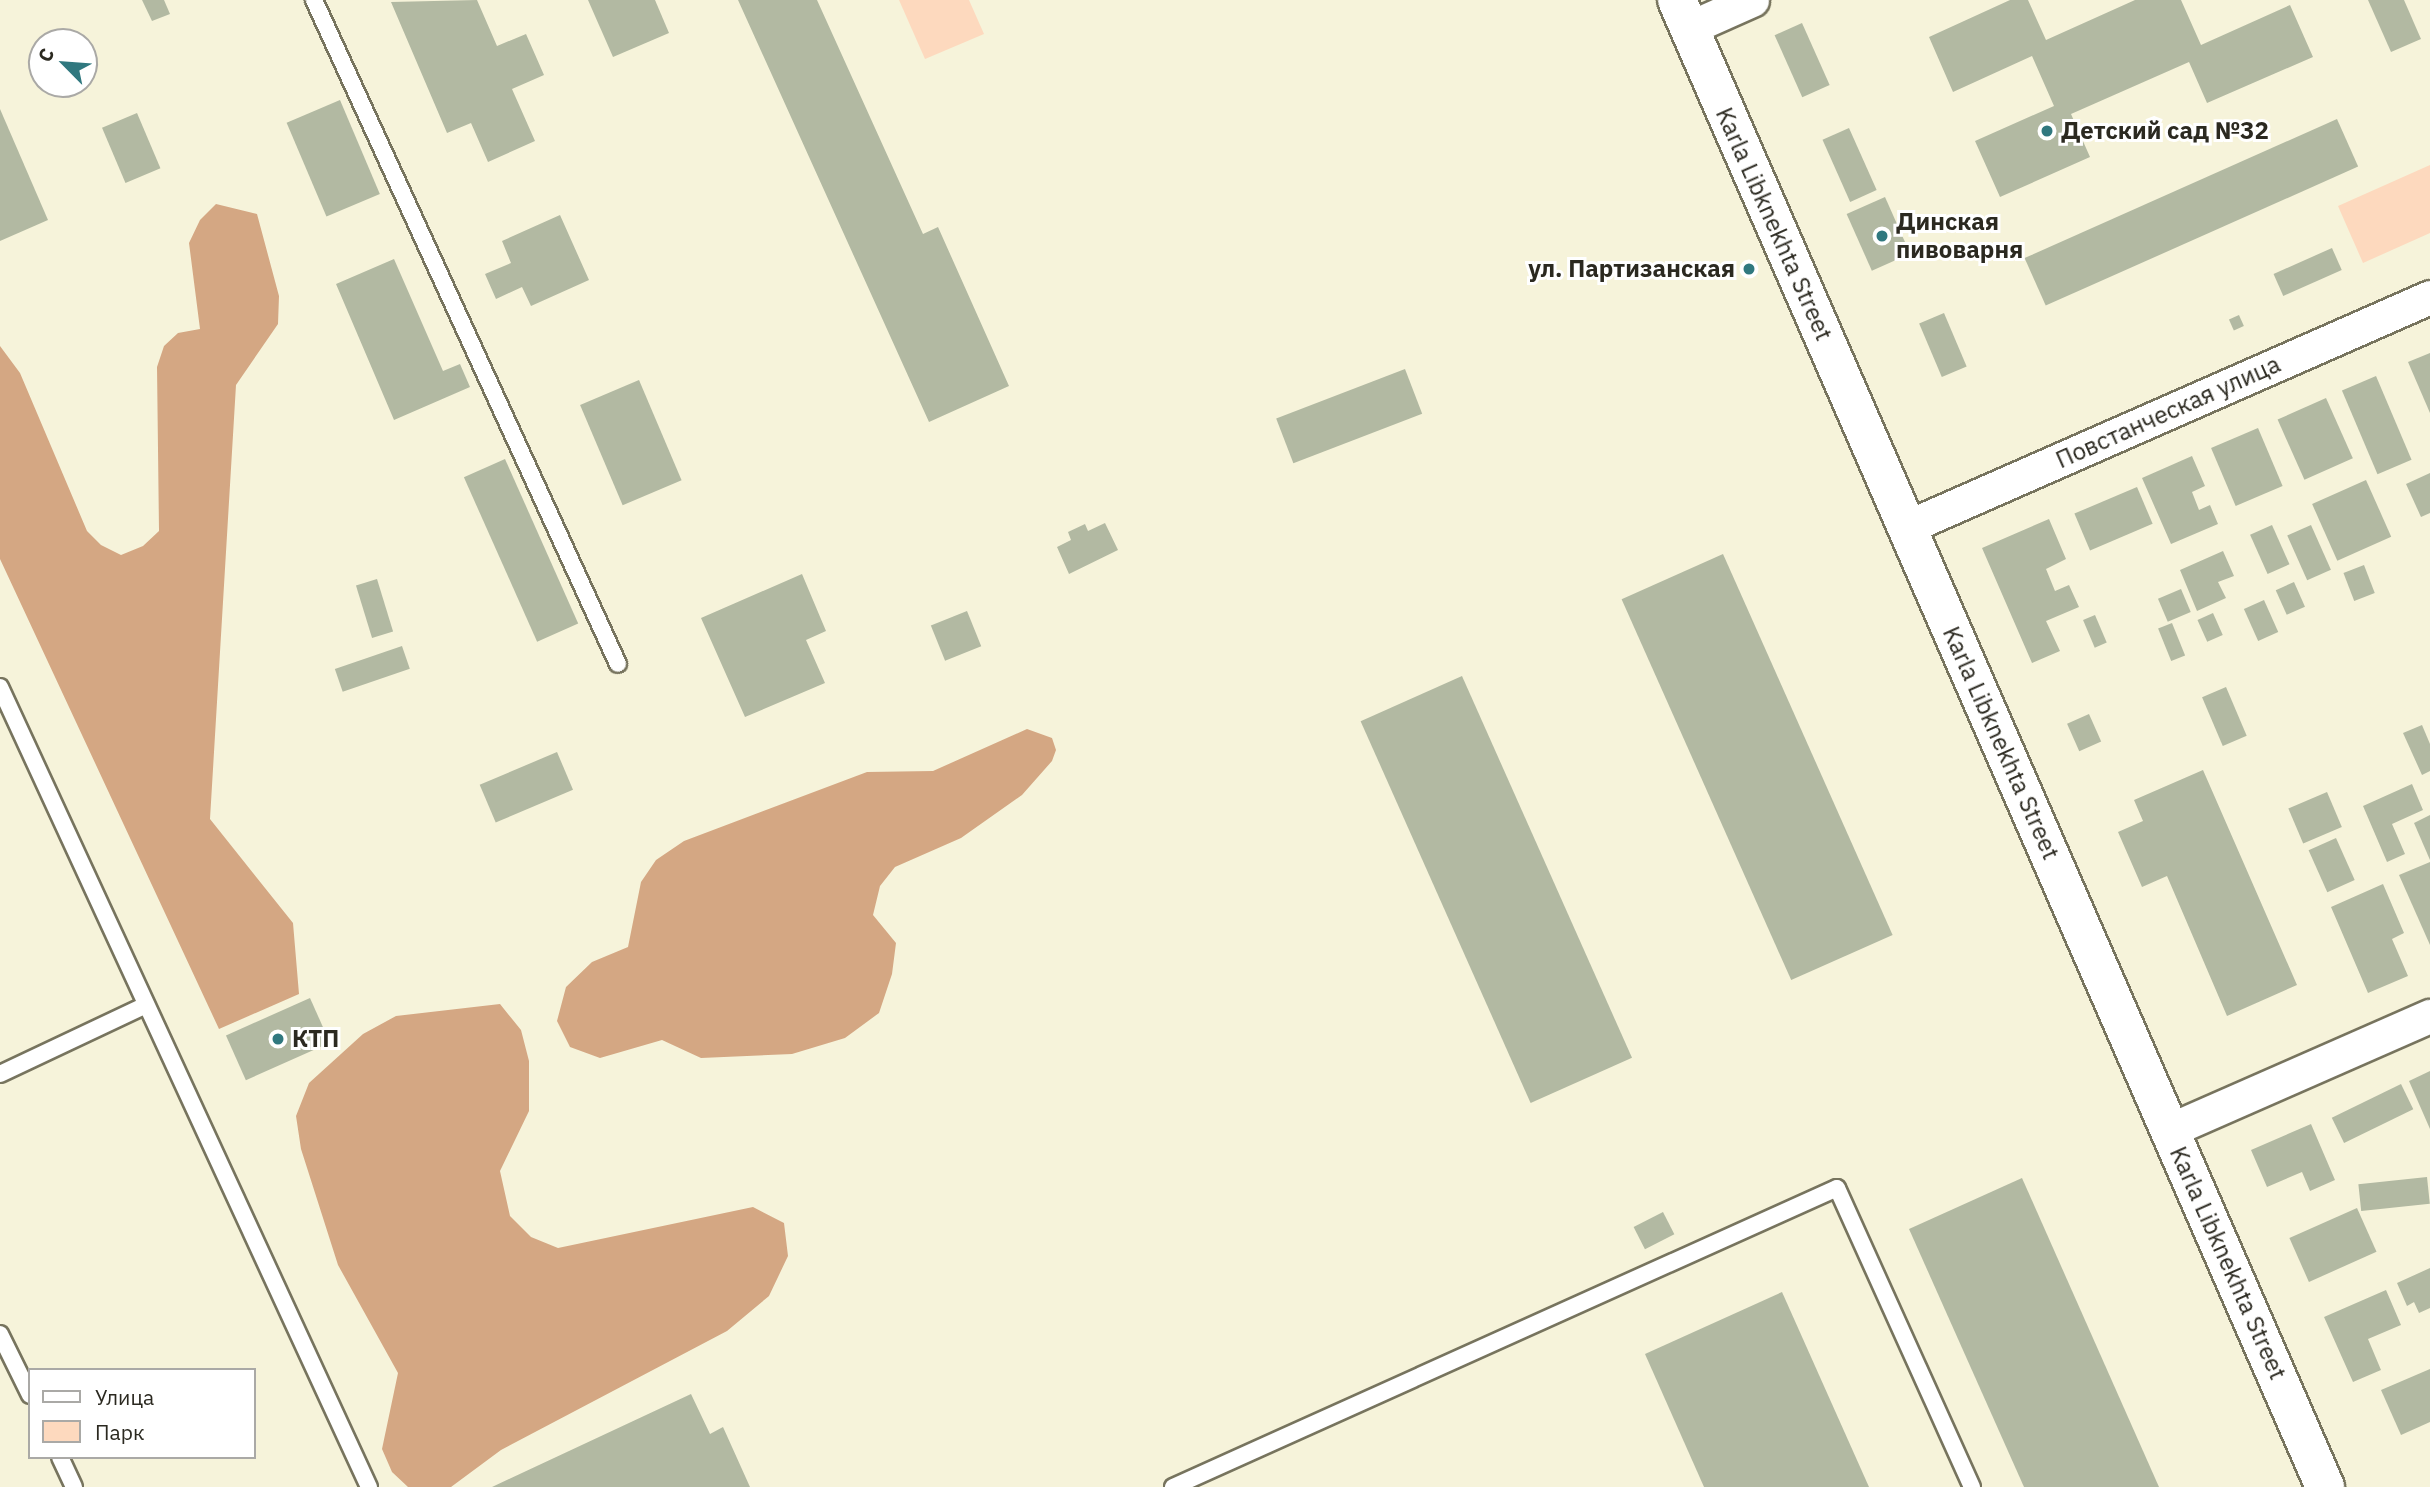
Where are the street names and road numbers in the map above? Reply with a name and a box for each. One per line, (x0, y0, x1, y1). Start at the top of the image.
street label: Karla Libknekhta Street (1710, 103, 1838, 345)
street label: Повстанческая улица (2051, 350, 2285, 474)
street label: Karla Libknekhta Street (1937, 622, 2065, 864)
street label: Karla Libknekhta Street (2164, 1142, 2292, 1384)

